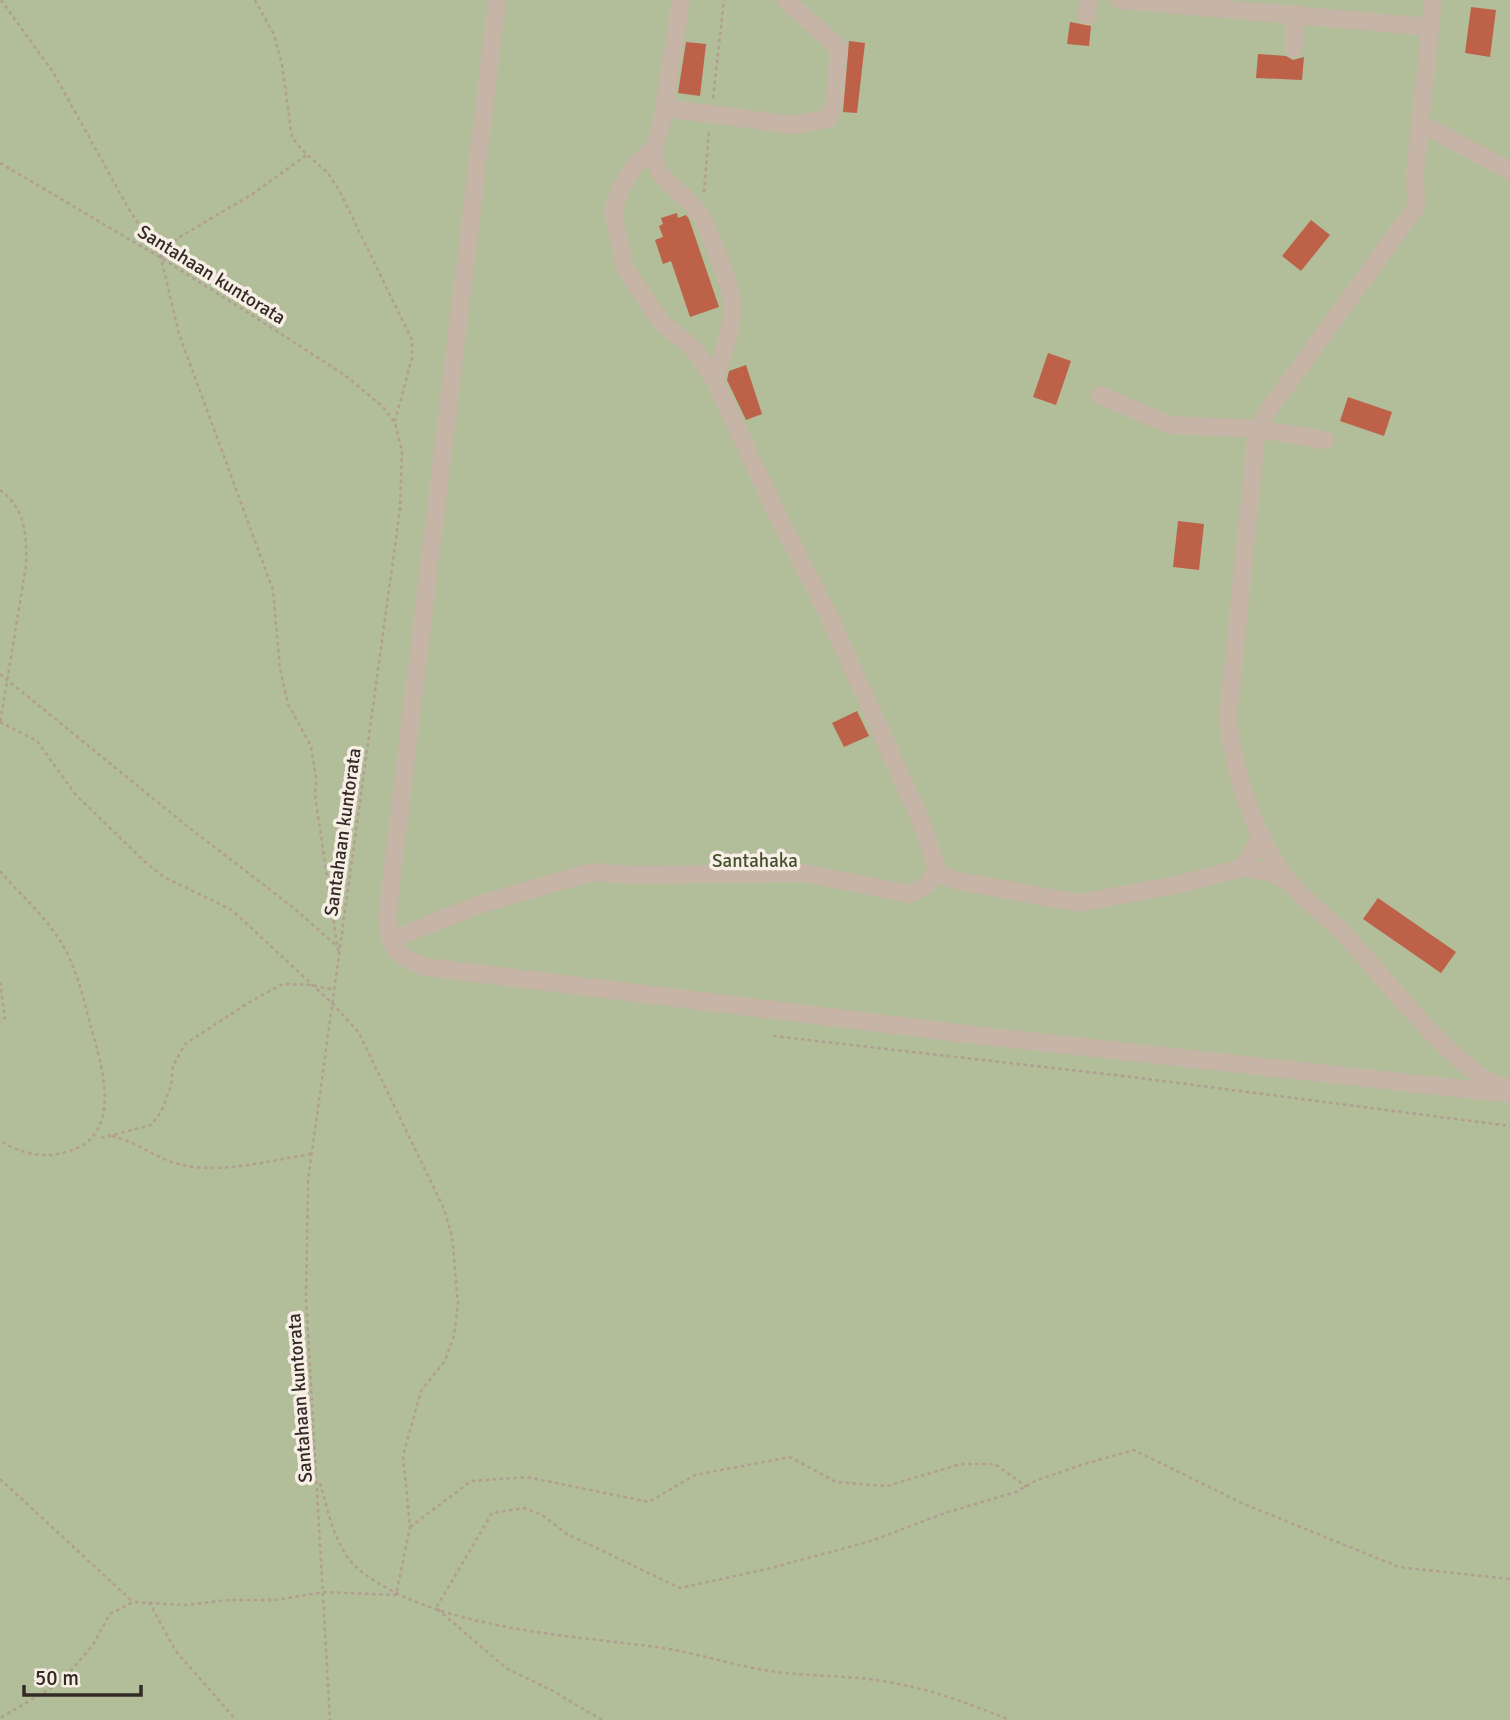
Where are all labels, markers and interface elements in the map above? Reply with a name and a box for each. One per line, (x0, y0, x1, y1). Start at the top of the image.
street label: Santahaan kuntorata (133, 220, 290, 330)
street label: Santahaan kuntorata (319, 746, 367, 918)
park label: Santahaka (712, 849, 798, 873)
street label: Santahaan kuntorata (282, 1312, 318, 1484)
scale bar (24, 1654, 142, 1698)
text: 50 m (35, 1665, 79, 1691)

